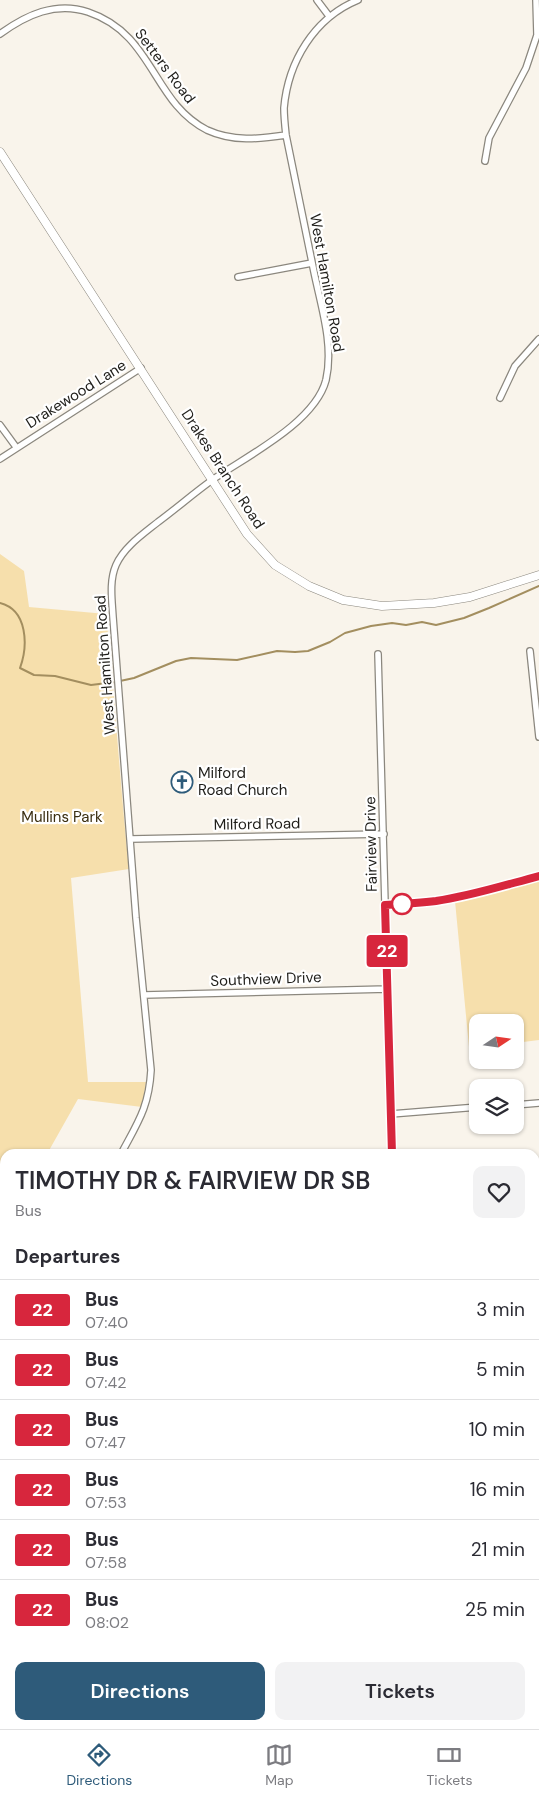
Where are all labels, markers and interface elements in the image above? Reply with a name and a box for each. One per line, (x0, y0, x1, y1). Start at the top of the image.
street label: Setters Road (130, 24, 200, 108)
street label: West Hamilton Road (305, 212, 349, 354)
street label: Drakewood Lane (22, 355, 130, 433)
street label: Drakes Branch Road (177, 405, 269, 533)
street label: West Hamilton Road (90, 594, 120, 736)
place label: Milford Road Church (198, 763, 287, 800)
church icon: Milford Road Church (170, 770, 194, 794)
street label: Fairview Drive (360, 796, 382, 892)
park label: Mullins Park (21, 807, 103, 827)
street label: Milford Road (213, 813, 301, 835)
unlabelled marker (391, 893, 413, 915)
line badge: 22 (364, 935, 410, 967)
text: 22 (377, 939, 397, 963)
street label: Southview Drive (210, 967, 322, 991)
north arrow (469, 1014, 524, 1069)
map controls (469, 1014, 524, 1134)
button: layers (469, 1079, 524, 1134)
text: TIMOTHY DR & FAIRVIEW DR SB (15, 1165, 370, 1196)
button: heart (473, 1166, 525, 1218)
text: Bus (15, 1200, 42, 1221)
text: Departures (15, 1244, 120, 1269)
text: Bus (85, 1287, 119, 1312)
text: 3 min (476, 1297, 525, 1322)
text: 22 (32, 1298, 53, 1322)
text: 07:40 (85, 1312, 128, 1333)
text: Bus (85, 1347, 119, 1372)
text: 5 min (476, 1357, 525, 1382)
text: 22 (32, 1358, 53, 1382)
text: 07:42 (85, 1372, 126, 1393)
text: Bus (85, 1407, 119, 1432)
text: 10 min (469, 1417, 525, 1442)
text: 22 (32, 1418, 53, 1442)
text: 07:47 (85, 1432, 126, 1453)
text: Bus (85, 1467, 119, 1492)
text: 16 min (470, 1477, 525, 1502)
text: 22 (32, 1478, 53, 1502)
text: 07:53 (85, 1492, 127, 1513)
text: Bus (85, 1527, 119, 1552)
text: 21 min (471, 1537, 525, 1562)
text: 22 (32, 1538, 53, 1562)
text: 07:58 (85, 1552, 127, 1573)
text: Bus (85, 1587, 119, 1612)
text: 25 min (465, 1597, 525, 1622)
text: 22 (32, 1598, 53, 1622)
text: 08:02 (85, 1612, 129, 1633)
button: Directions (15, 1662, 265, 1720)
button: Tickets (275, 1662, 525, 1720)
tab: Directions (66, 1741, 132, 1789)
tab: Map (265, 1741, 294, 1789)
tab: Tickets (426, 1741, 472, 1789)

